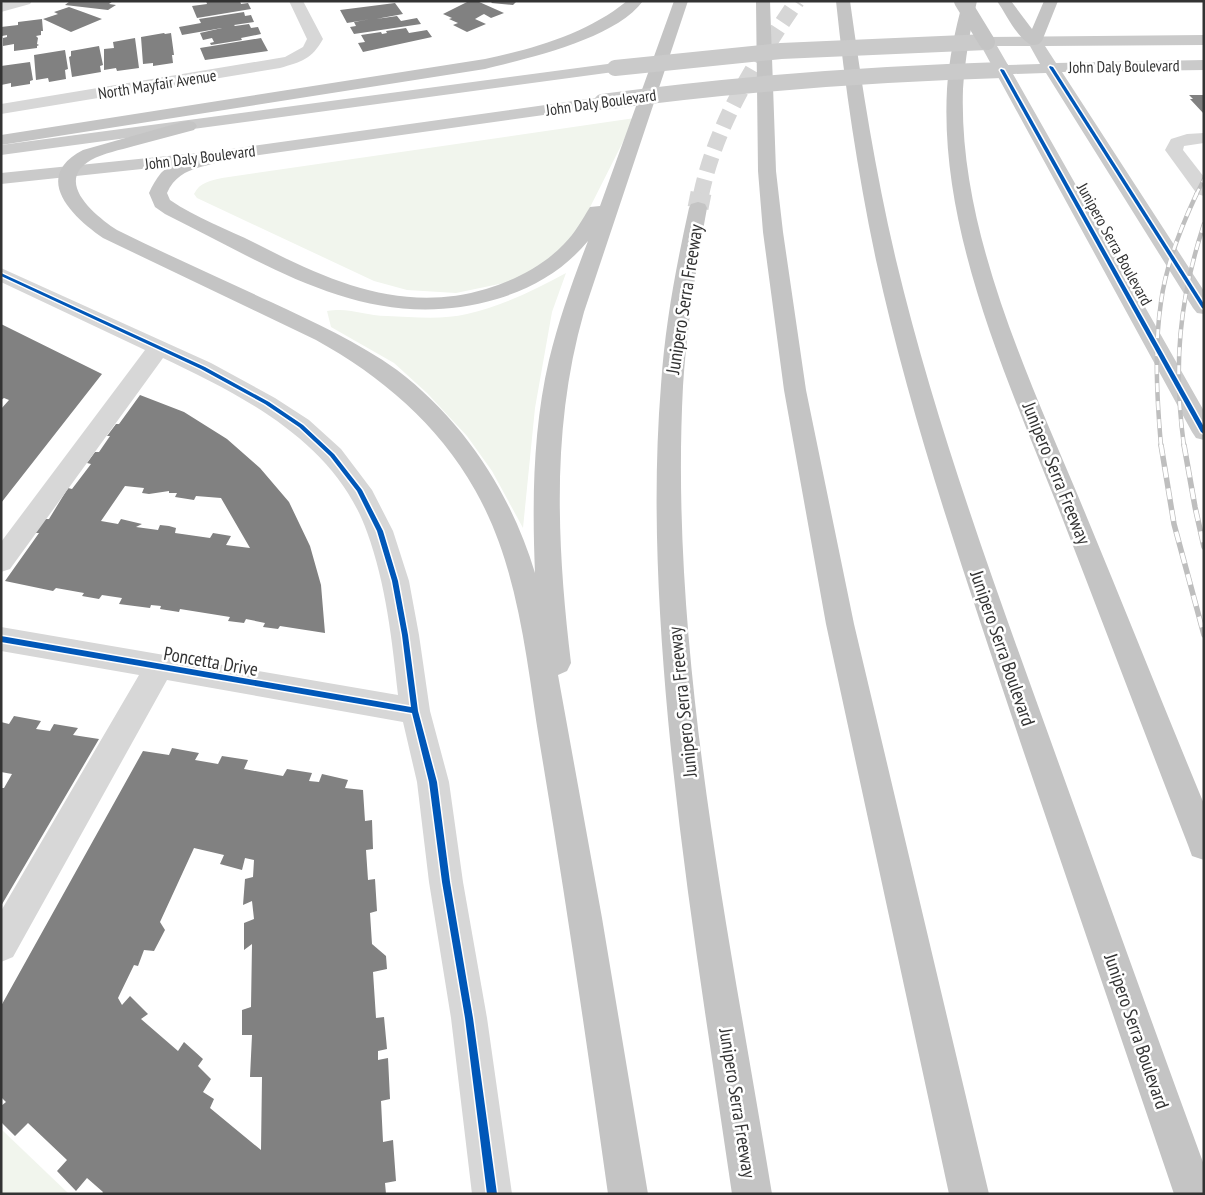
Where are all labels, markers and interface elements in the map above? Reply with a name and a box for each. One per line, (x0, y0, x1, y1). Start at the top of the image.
street label: John Daly Boulevard (1067, 55, 1180, 77)
street label: North Mayfair Avenue (96, 65, 218, 103)
street label: John Daly Boulevard (544, 84, 657, 120)
street label: John Daly Boulevard (143, 140, 256, 174)
street label: Junipero Serra Boulevard (1073, 178, 1157, 309)
street label: Junipero Serra Freeway (660, 222, 708, 377)
street label: Junipero Serra Freeway (1017, 397, 1097, 548)
street label: Junipero Serra Boulevard (965, 566, 1041, 729)
street label: Junipero Serra Freeway (662, 625, 702, 779)
street label: Poncetta Drive (162, 641, 260, 681)
street label: Junipero Serra Boulevard (1099, 949, 1175, 1112)
street label: Junipero Serra Freeway (714, 1025, 762, 1180)

